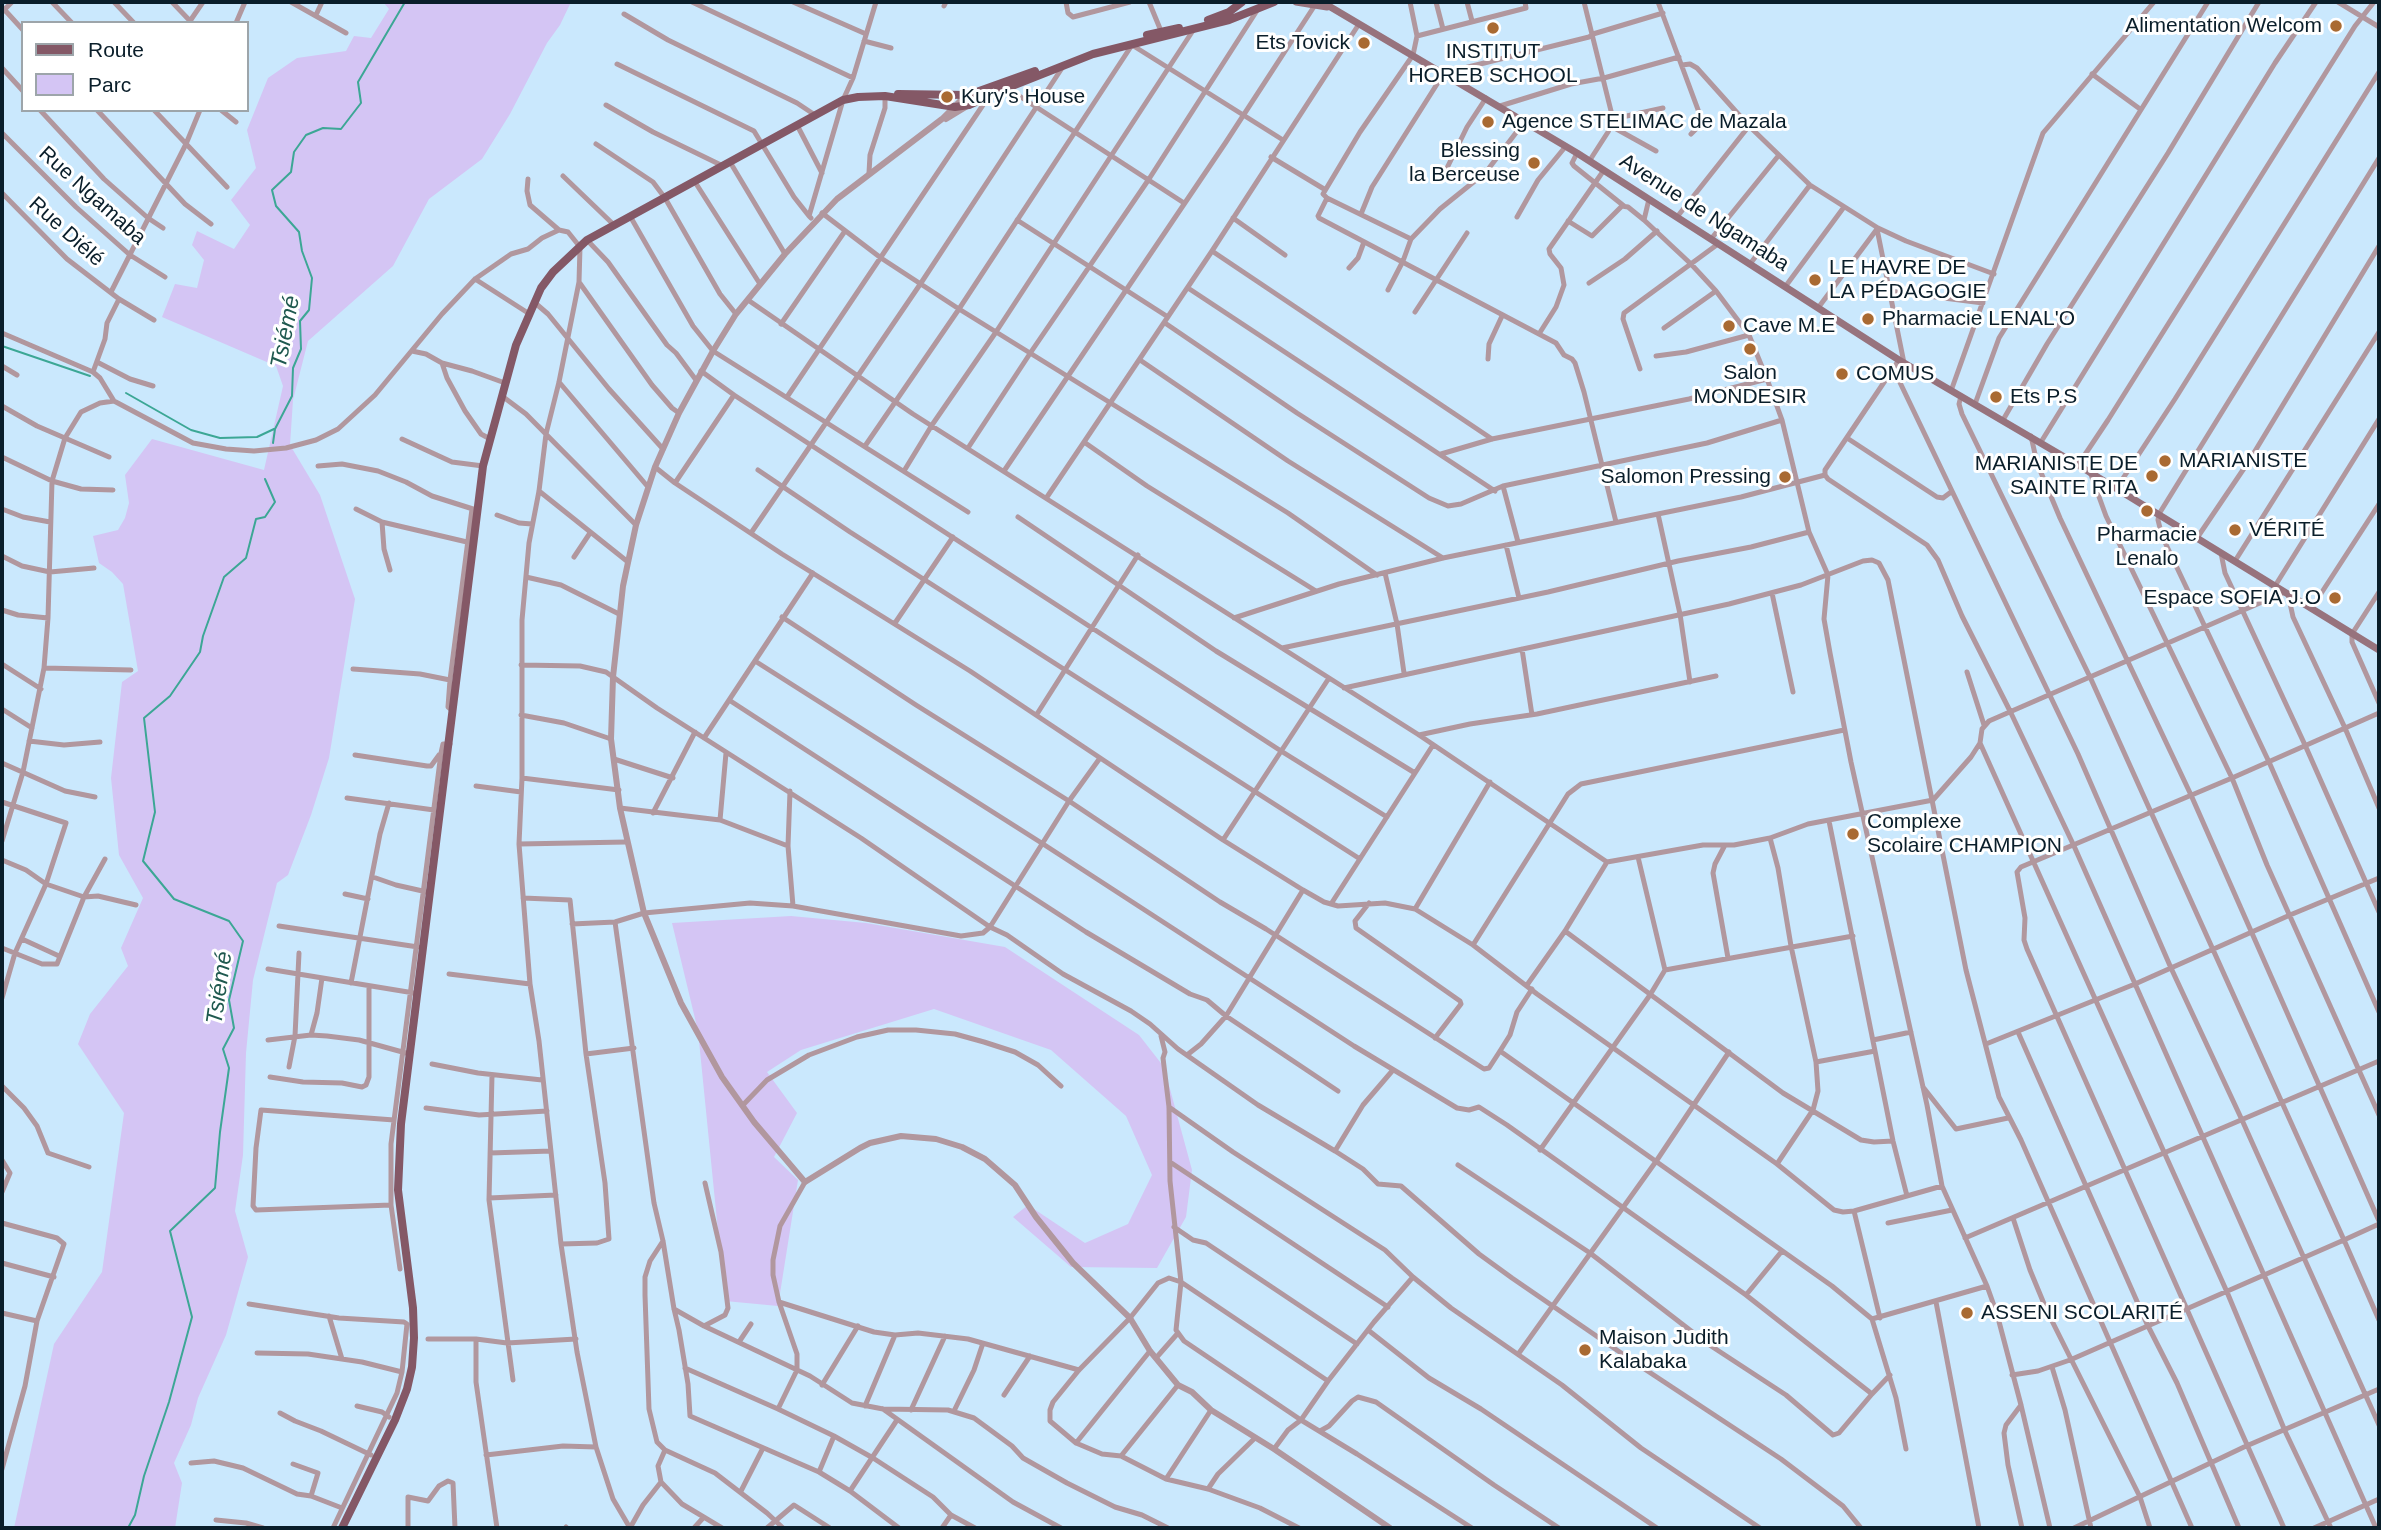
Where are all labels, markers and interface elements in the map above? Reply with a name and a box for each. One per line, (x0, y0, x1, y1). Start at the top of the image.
place label: Alimentation Welcom (2125, 13, 2322, 39)
marker: Alimentation Welcom (2328, 18, 2344, 34)
marker: INSTITUT HOREB SCHOOL (1485, 20, 1501, 36)
legend (21, 21, 248, 112)
place label: Ets Tovick (1255, 30, 1350, 56)
marker: Ets Tovick (1356, 35, 1372, 51)
text: Route (88, 38, 144, 61)
place label: INSTITUT HOREB SCHOOL (1408, 39, 1578, 89)
text: Parc (88, 73, 131, 96)
place label: Kury's House (961, 84, 1085, 110)
marker: Kury's House (939, 89, 955, 105)
place label: Agence STELIMAC de Mazala (1502, 109, 1787, 135)
marker: Agence STELIMAC de Mazala (1480, 114, 1496, 130)
place label: Blessing la Berceuse (1409, 138, 1520, 188)
street label: Rue Ngamaba (33, 141, 151, 251)
street label: Avenue de Ngamaba (1615, 149, 1793, 277)
marker: Blessing la Berceuse (1526, 155, 1542, 171)
street label: Rue Diélé (23, 192, 109, 272)
place label: LE HAVRE DE LA PÉDAGOGIE (1829, 255, 1987, 305)
marker: LE HAVRE DE LA PÉDAGOGIE (1807, 272, 1823, 288)
water label: Tsiémé (265, 293, 307, 371)
place label: Pharmacie LENAL'O (1882, 306, 2075, 332)
marker: Pharmacie LENAL'O (1860, 311, 1876, 327)
place label: Cave M.E (1743, 313, 1835, 339)
marker: Cave M.E (1721, 318, 1737, 334)
marker: Salon MONDESIR (1742, 341, 1758, 357)
place label: Salon MONDESIR (1693, 360, 1807, 410)
place label: COMUS (1856, 361, 1934, 387)
marker: COMUS (1834, 366, 1850, 382)
place label: Ets P.S (2010, 384, 2077, 410)
marker: Ets P.S (1988, 389, 2004, 405)
place label: MARIANISTE (2179, 448, 2307, 474)
place label: MARIANISTE DE SAINTE RITA (1975, 451, 2138, 501)
marker: MARIANISTE (2157, 453, 2173, 469)
place label: Salomon Pressing (1601, 464, 1771, 490)
marker: MARIANISTE DE SAINTE RITA (2144, 468, 2160, 484)
marker: Salomon Pressing (1777, 469, 1793, 485)
marker: Pharmacie Lenalo (2139, 503, 2155, 519)
place label: VÉRITÉ (2249, 517, 2325, 543)
place label: Pharmacie Lenalo (2097, 522, 2197, 572)
marker: VÉRITÉ (2227, 522, 2243, 538)
place label: Espace SOFIA J.O (2144, 585, 2321, 611)
marker: Espace SOFIA J.O (2327, 590, 2343, 606)
place label: Complexe Scolaire CHAMPION (1867, 809, 2062, 859)
marker: Complexe Scolaire CHAMPION (1845, 826, 1861, 842)
water label: Tsiémé (201, 950, 239, 1026)
place label: ASSENI SCOLARITÉ (1981, 1300, 2183, 1326)
marker: ASSENI SCOLARITÉ (1959, 1305, 1975, 1321)
place label: Maison Judith Kalabaka (1599, 1325, 1729, 1375)
marker: Maison Judith Kalabaka (1577, 1342, 1593, 1358)

